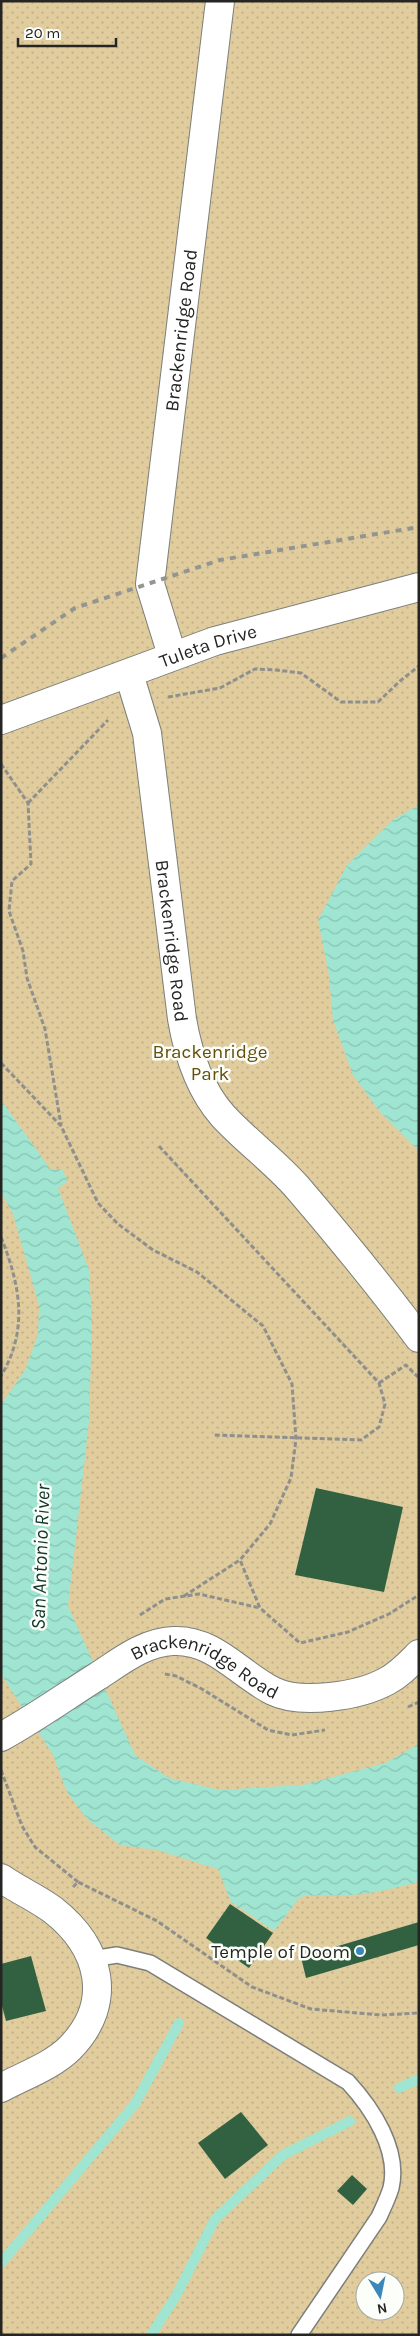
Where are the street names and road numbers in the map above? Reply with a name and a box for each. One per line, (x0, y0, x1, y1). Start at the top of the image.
street label: Brackenridge Road (161, 248, 202, 413)
street label: Tuleta Drive (156, 620, 259, 673)
street label: Brackenridge Road (151, 858, 192, 1023)
street label: Brackenridge Road (127, 1631, 282, 1704)

